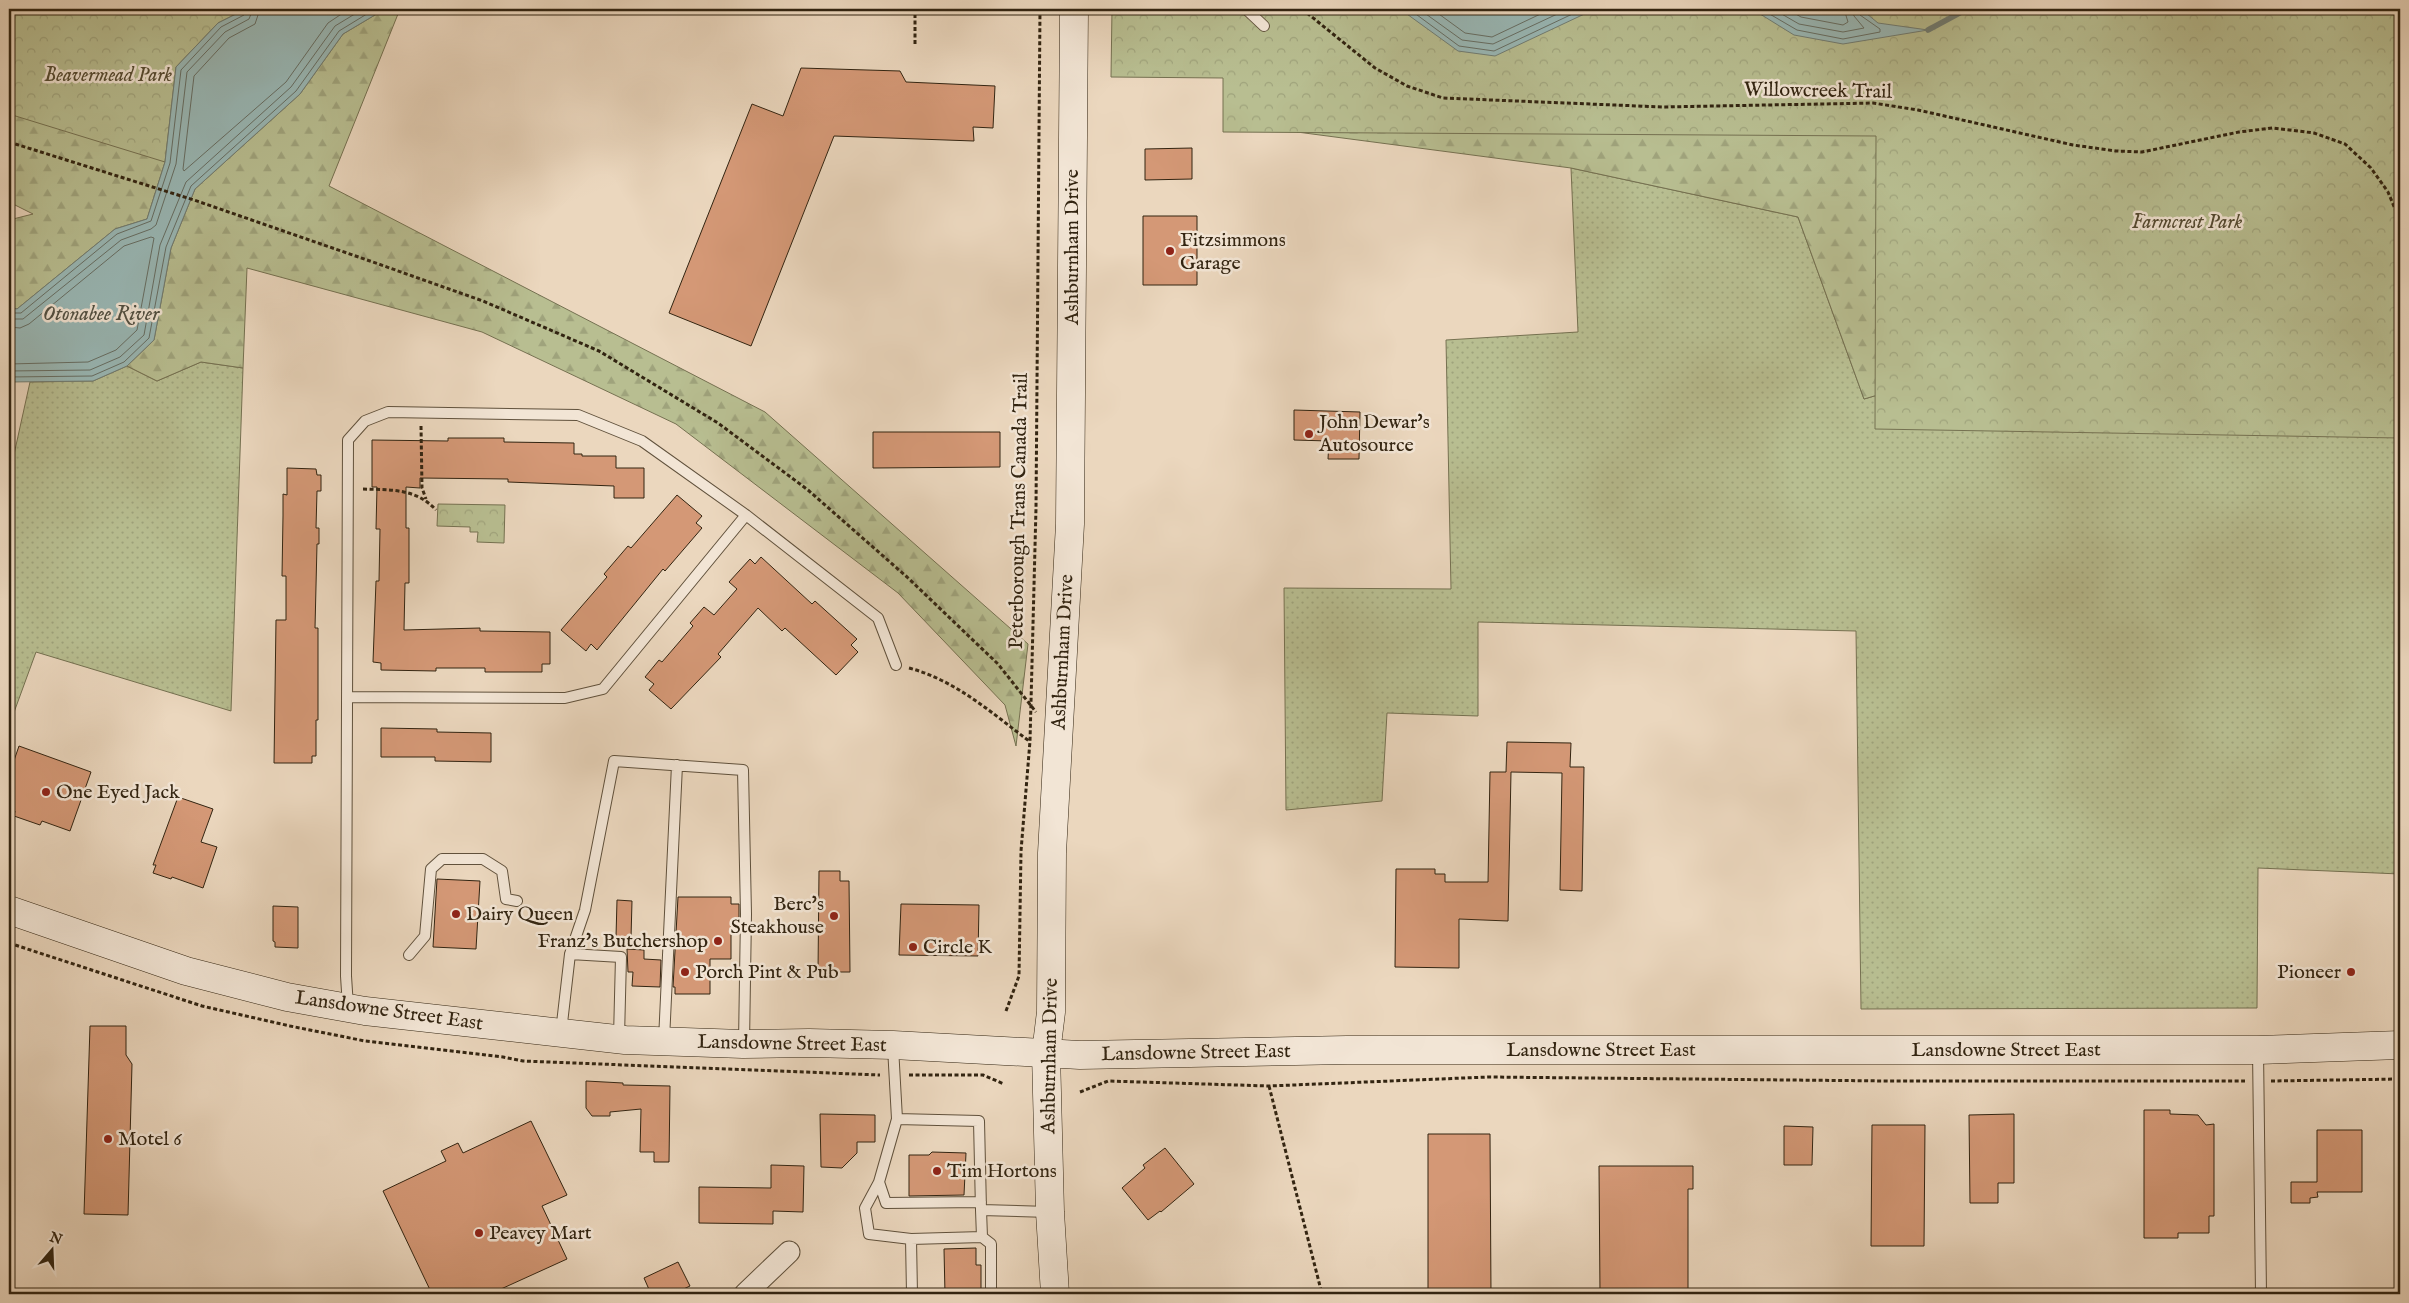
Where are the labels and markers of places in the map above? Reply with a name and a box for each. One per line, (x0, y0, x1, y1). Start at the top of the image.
place label: Fitzsimmons Garage (1180, 228, 1286, 276)
marker: Fitzsimmons Garage (1164, 245, 1176, 257)
place label: John Dewar's Autosource (1317, 410, 1430, 458)
marker: John Dewar's Autosource (1303, 428, 1315, 440)
place label: One Eyed Jack (56, 780, 180, 805)
marker: One Eyed Jack (40, 786, 52, 798)
place label: Berc's Steakhouse (731, 892, 824, 940)
place label: Dairy Queen (466, 902, 574, 927)
marker: Dairy Queen (450, 908, 462, 920)
marker: Berc's Steakhouse (828, 910, 840, 922)
place label: Franz's Butchershop (538, 929, 708, 954)
marker: Franz's Butchershop (712, 935, 724, 947)
place label: Circle K (923, 935, 992, 960)
marker: Circle K (907, 941, 919, 953)
place label: Porch Pint & Pub (695, 960, 839, 985)
place label: Pioneer (2277, 960, 2342, 985)
marker: Porch Pint & Pub (679, 966, 691, 978)
marker: Pioneer (2345, 966, 2357, 978)
place label: Motel 6 (118, 1127, 182, 1152)
marker: Motel 6 (102, 1133, 114, 1145)
place label: Tim Hortons (947, 1159, 1057, 1184)
marker: Tim Hortons (931, 1165, 943, 1177)
place label: Peavey Mart (489, 1221, 592, 1246)
marker: Peavey Mart (473, 1227, 485, 1239)

